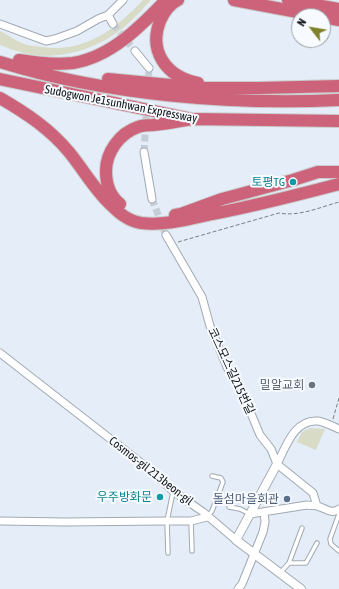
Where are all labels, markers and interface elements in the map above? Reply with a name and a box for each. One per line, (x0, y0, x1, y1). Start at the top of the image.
north arrow (291, 8, 331, 48)
text: N (295, 16, 308, 28)
street label: Sudogwon Je1sunhwan Expressway (44, 82, 198, 126)
place label: 토평TG (252, 175, 285, 189)
marker: 토평TG (288, 177, 298, 187)
street label: 코스모스길215번길 (205, 325, 257, 417)
place label: 밀알교회 (260, 378, 304, 392)
marker: 밀알교회 (307, 380, 317, 390)
street label: Cosmos-gil 213beon-gil (106, 434, 196, 508)
place label: 우주방화문 (97, 490, 152, 504)
marker: 우주방화문 (155, 492, 165, 502)
place label: 돌섬마을회관 (213, 492, 279, 506)
marker: 돌섬마을회관 (282, 494, 292, 504)

